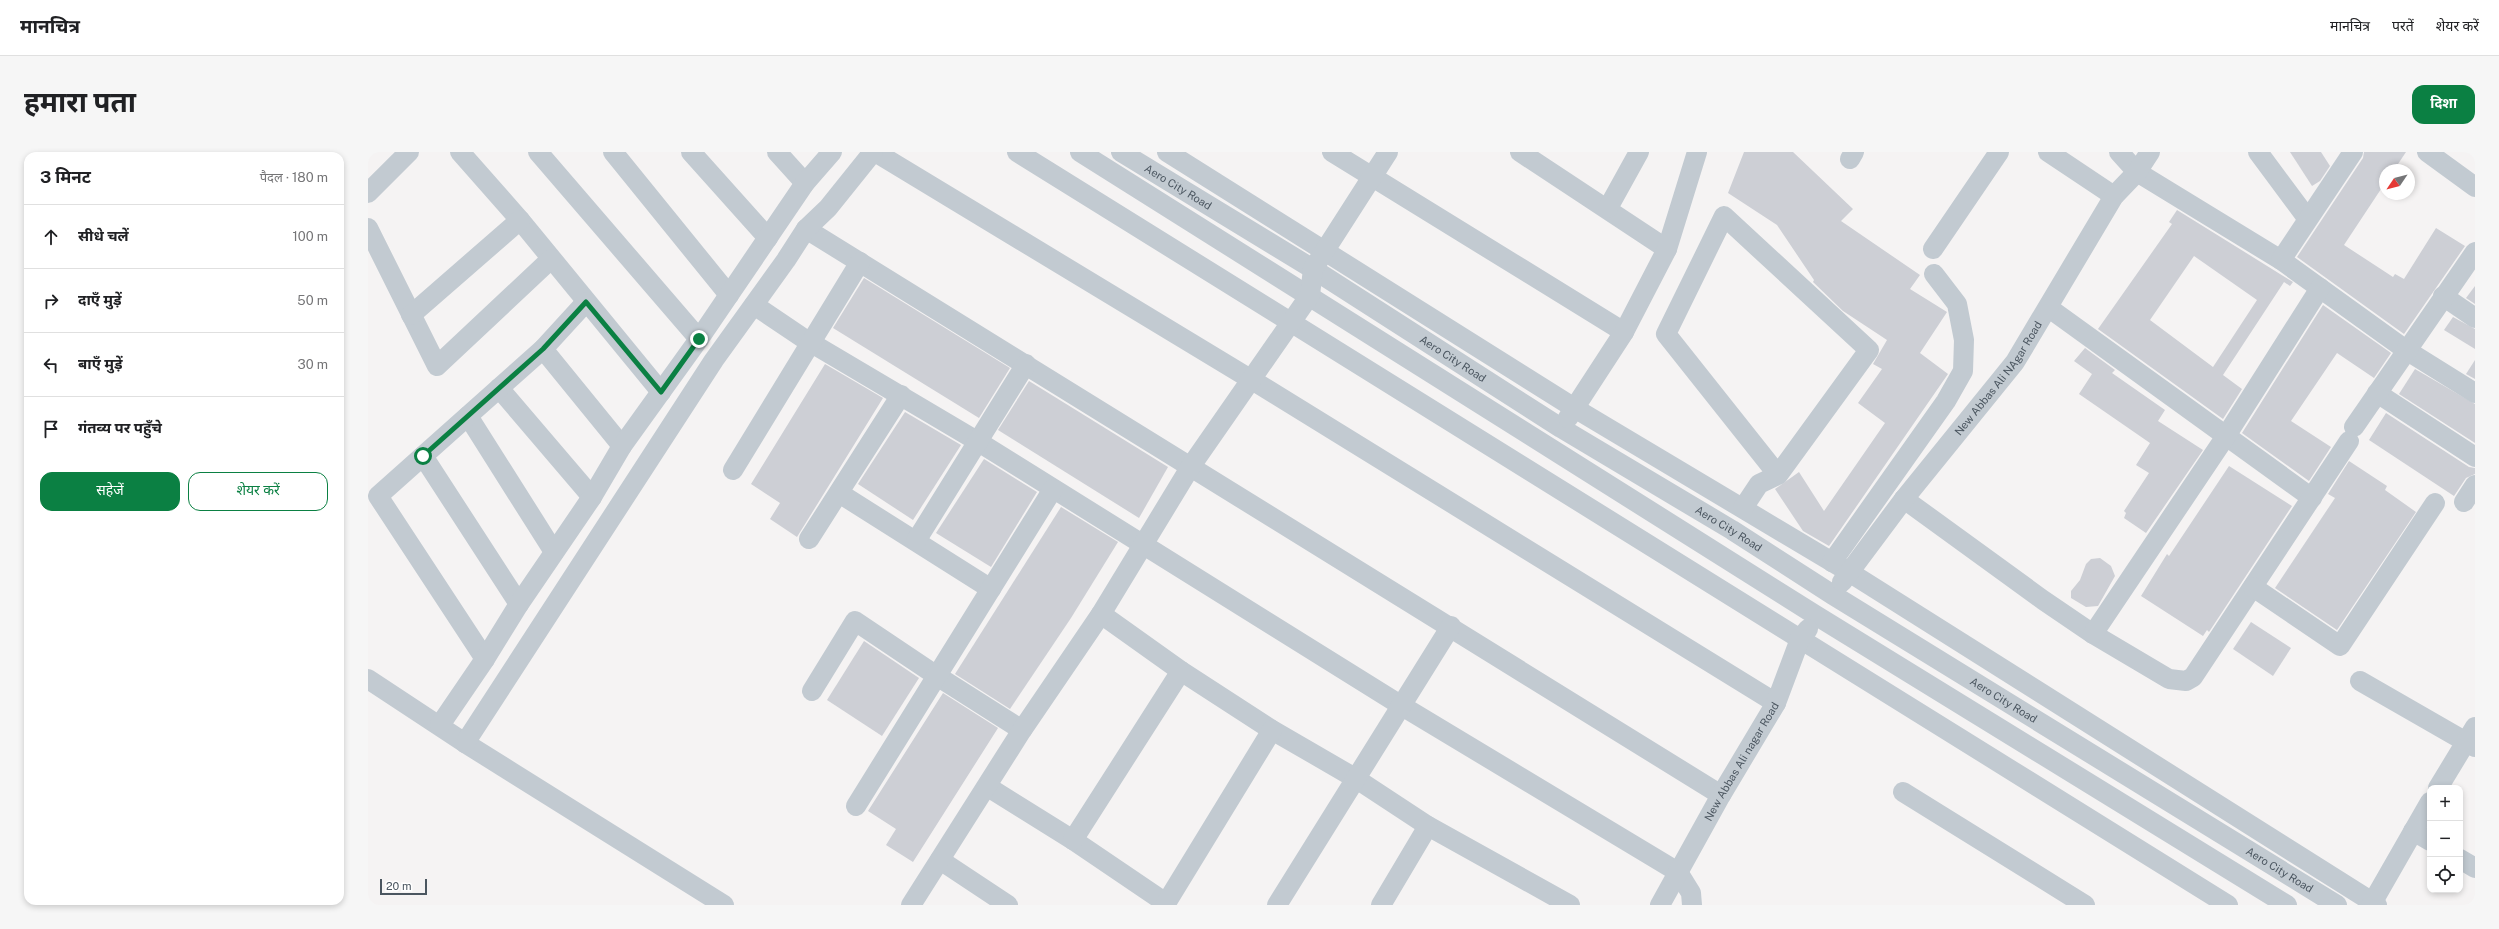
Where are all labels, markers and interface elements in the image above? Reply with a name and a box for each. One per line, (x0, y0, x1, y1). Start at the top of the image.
text: मानचित्र (20, 15, 80, 37)
text: मानचित्र (2330, 18, 2370, 34)
text: परतें (2392, 18, 2414, 34)
text: शेयर करें (2436, 18, 2479, 34)
text: हमारा पता (24, 85, 136, 118)
button: दिशा (2412, 85, 2475, 124)
street label: Aero City Road (1143, 162, 1214, 212)
north arrow (2379, 164, 2415, 200)
text: 3 मिनट (40, 167, 91, 187)
text: पैदल · 180 m (260, 170, 328, 185)
icon: ahead (40, 226, 62, 248)
text: सीधे चलें (78, 227, 129, 244)
text: 100 m (292, 229, 328, 244)
icon: right (40, 290, 62, 312)
text: दाएँ मुड़ें (78, 291, 122, 308)
text: 50 m (297, 293, 328, 308)
street label: New Abbas Ali NAgar Road (1952, 319, 2044, 438)
route end (690, 330, 708, 348)
street label: Aero City Road (1418, 333, 1488, 384)
icon: left (40, 354, 62, 376)
text: बाएँ मुड़ें (78, 355, 123, 372)
text: 30 m (298, 357, 328, 372)
icon: arrive (40, 418, 62, 440)
text: गंतव्य पर पहुँचे (78, 419, 162, 436)
route start (414, 447, 432, 465)
button: सहेजें (40, 472, 180, 511)
button: शेयर करें (188, 472, 328, 511)
street label: Aero City Road (1693, 504, 1764, 554)
street label: Aero City Road (1968, 675, 2039, 725)
street label: New Abbas Ali nagar Road (1702, 700, 1781, 823)
map controls (2427, 785, 2463, 893)
button: + (2427, 785, 2463, 821)
button: − (2427, 821, 2463, 857)
street label: Aero City Road (2244, 845, 2315, 895)
button: locate (2427, 857, 2463, 893)
scale bar (380, 877, 427, 896)
text: 20 m (386, 880, 411, 892)

